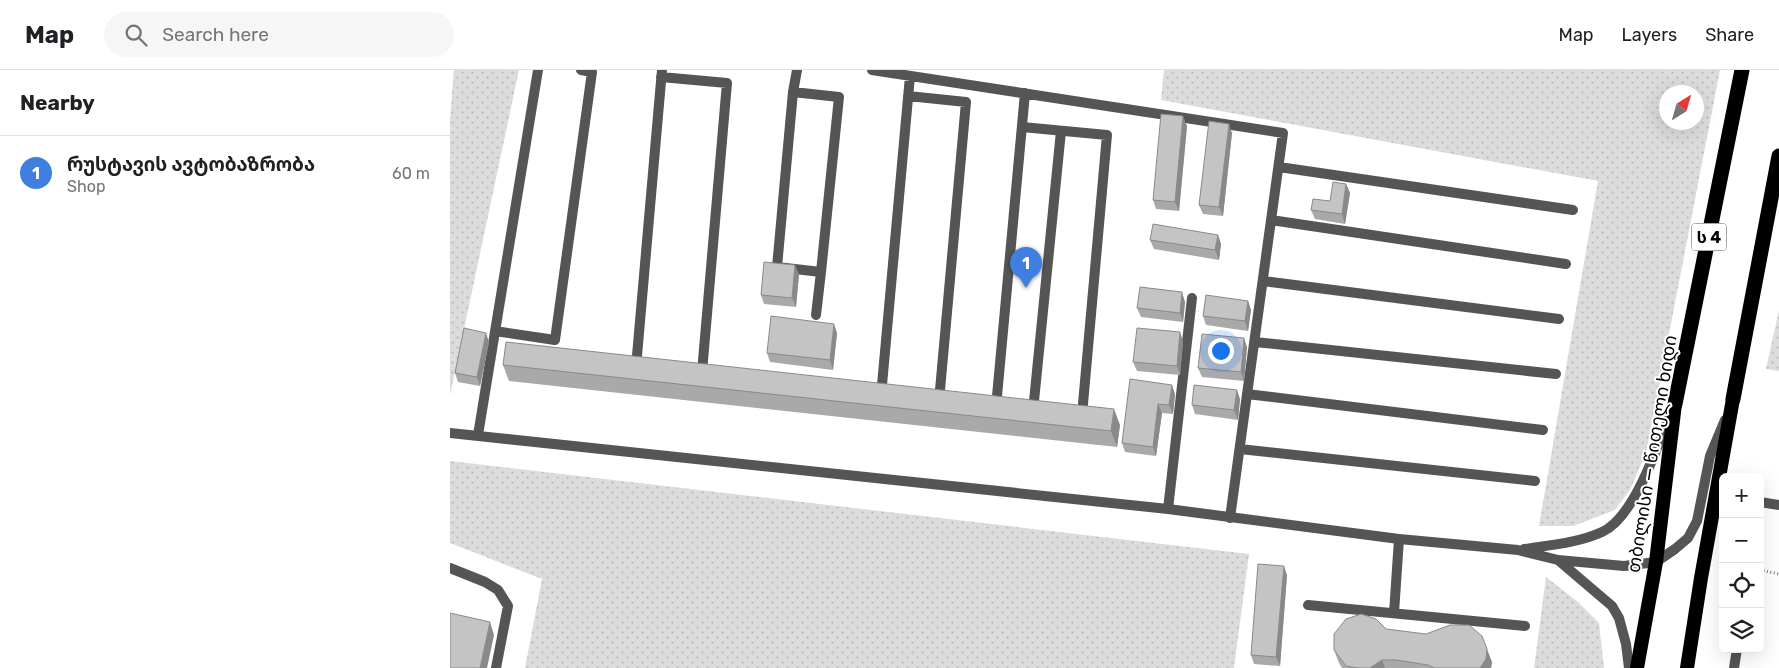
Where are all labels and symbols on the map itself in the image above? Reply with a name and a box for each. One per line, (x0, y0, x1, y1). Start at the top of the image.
north arrow (1659, 85, 1704, 130)
road number: ს 4 (1692, 224, 1726, 250)
pin: 1 (1010, 247, 1042, 288)
street label: თბილისი — წითელი ხიდი (1622, 334, 1682, 574)
your location (1208, 338, 1234, 364)

